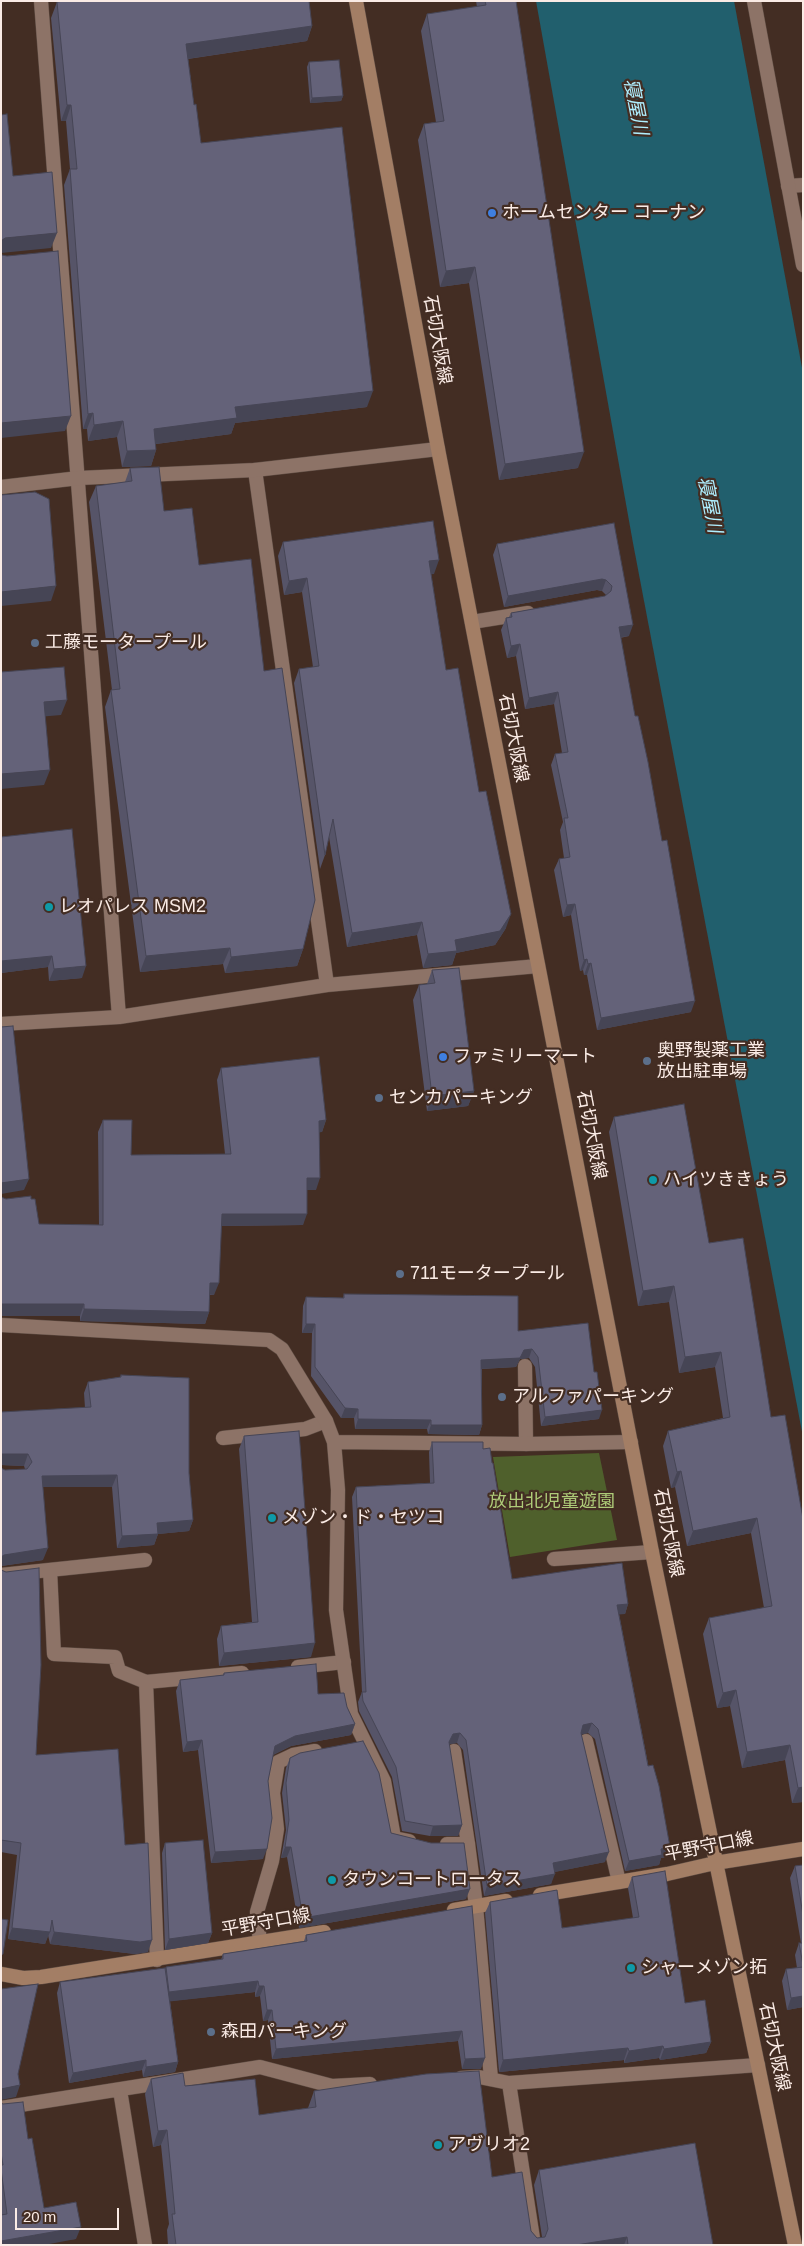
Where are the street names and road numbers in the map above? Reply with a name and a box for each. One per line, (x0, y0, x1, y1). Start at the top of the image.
street label: 石切大阪線 (419, 294, 455, 386)
street label: 石切大阪線 (494, 692, 532, 784)
street label: 石切大阪線 (572, 1089, 610, 1181)
street label: 石切大阪線 (649, 1487, 687, 1579)
street label: 平野守口線 (663, 1828, 755, 1866)
street label: 平野守口線 (220, 1905, 312, 1941)
street label: 石切大阪線 (754, 2001, 794, 2093)

